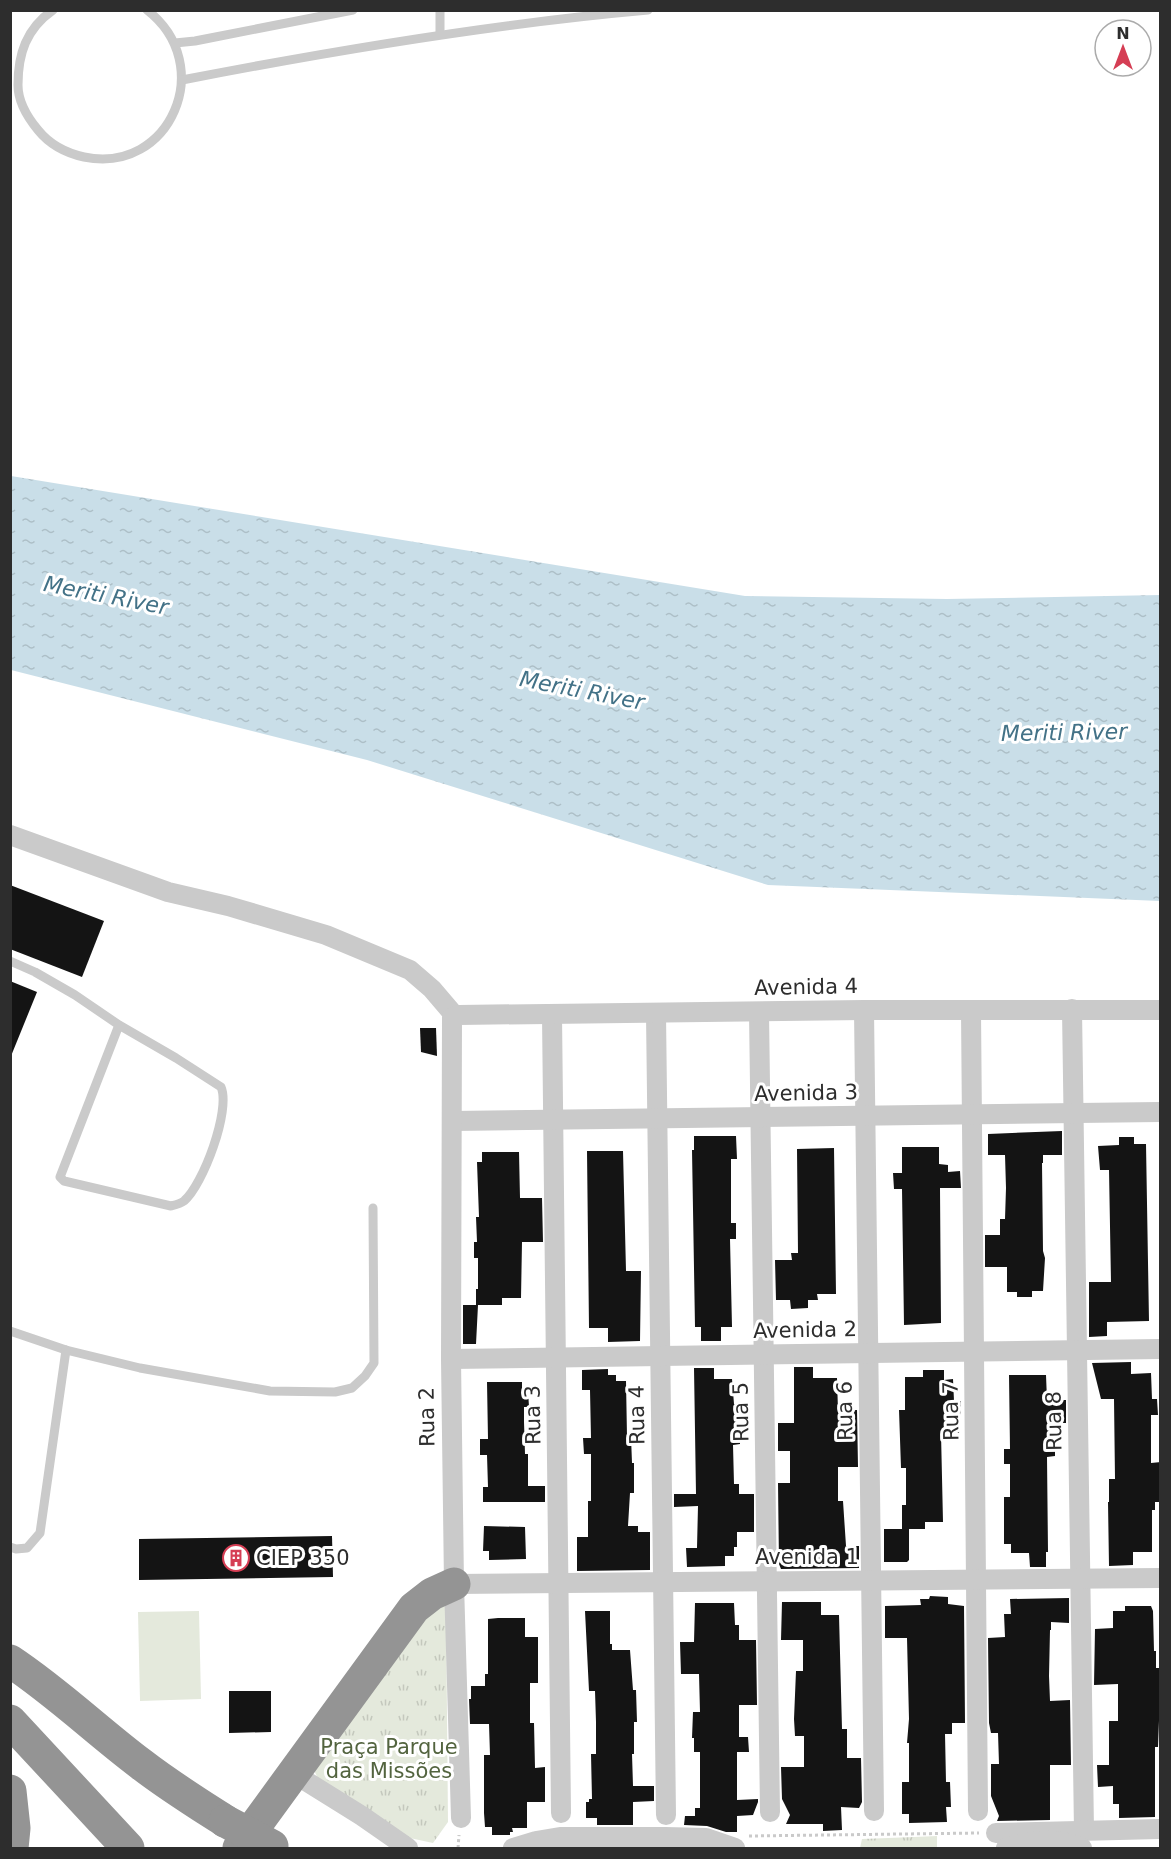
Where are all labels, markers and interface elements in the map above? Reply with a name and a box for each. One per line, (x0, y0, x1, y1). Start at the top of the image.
north arrow (1093, 18, 1153, 78)
text: N (1116, 24, 1130, 43)
water label: Meriti River (41, 571, 172, 620)
water label: Meriti River (517, 666, 648, 715)
water label: Meriti River (1001, 719, 1129, 746)
street label: Avenida 4 (754, 974, 858, 1000)
street label: Avenida 3 (754, 1080, 858, 1106)
street label: Avenida 2 (753, 1317, 857, 1343)
street label: Rua 6 (832, 1381, 858, 1441)
street label: Rua 7 (938, 1381, 964, 1441)
street label: Rua 5 (728, 1382, 754, 1442)
street label: Rua 3 (520, 1385, 546, 1445)
street label: Rua 4 (624, 1385, 650, 1445)
street label: Rua 2 (414, 1387, 440, 1447)
street label: Rua 8 (1041, 1391, 1067, 1451)
building icon: CIEP 350 (221, 1543, 251, 1573)
street label: Avenida 1 (755, 1545, 859, 1569)
place label: CIEP 350 (256, 1546, 350, 1570)
park label: Praça Parque das Missões (320, 1735, 458, 1783)

